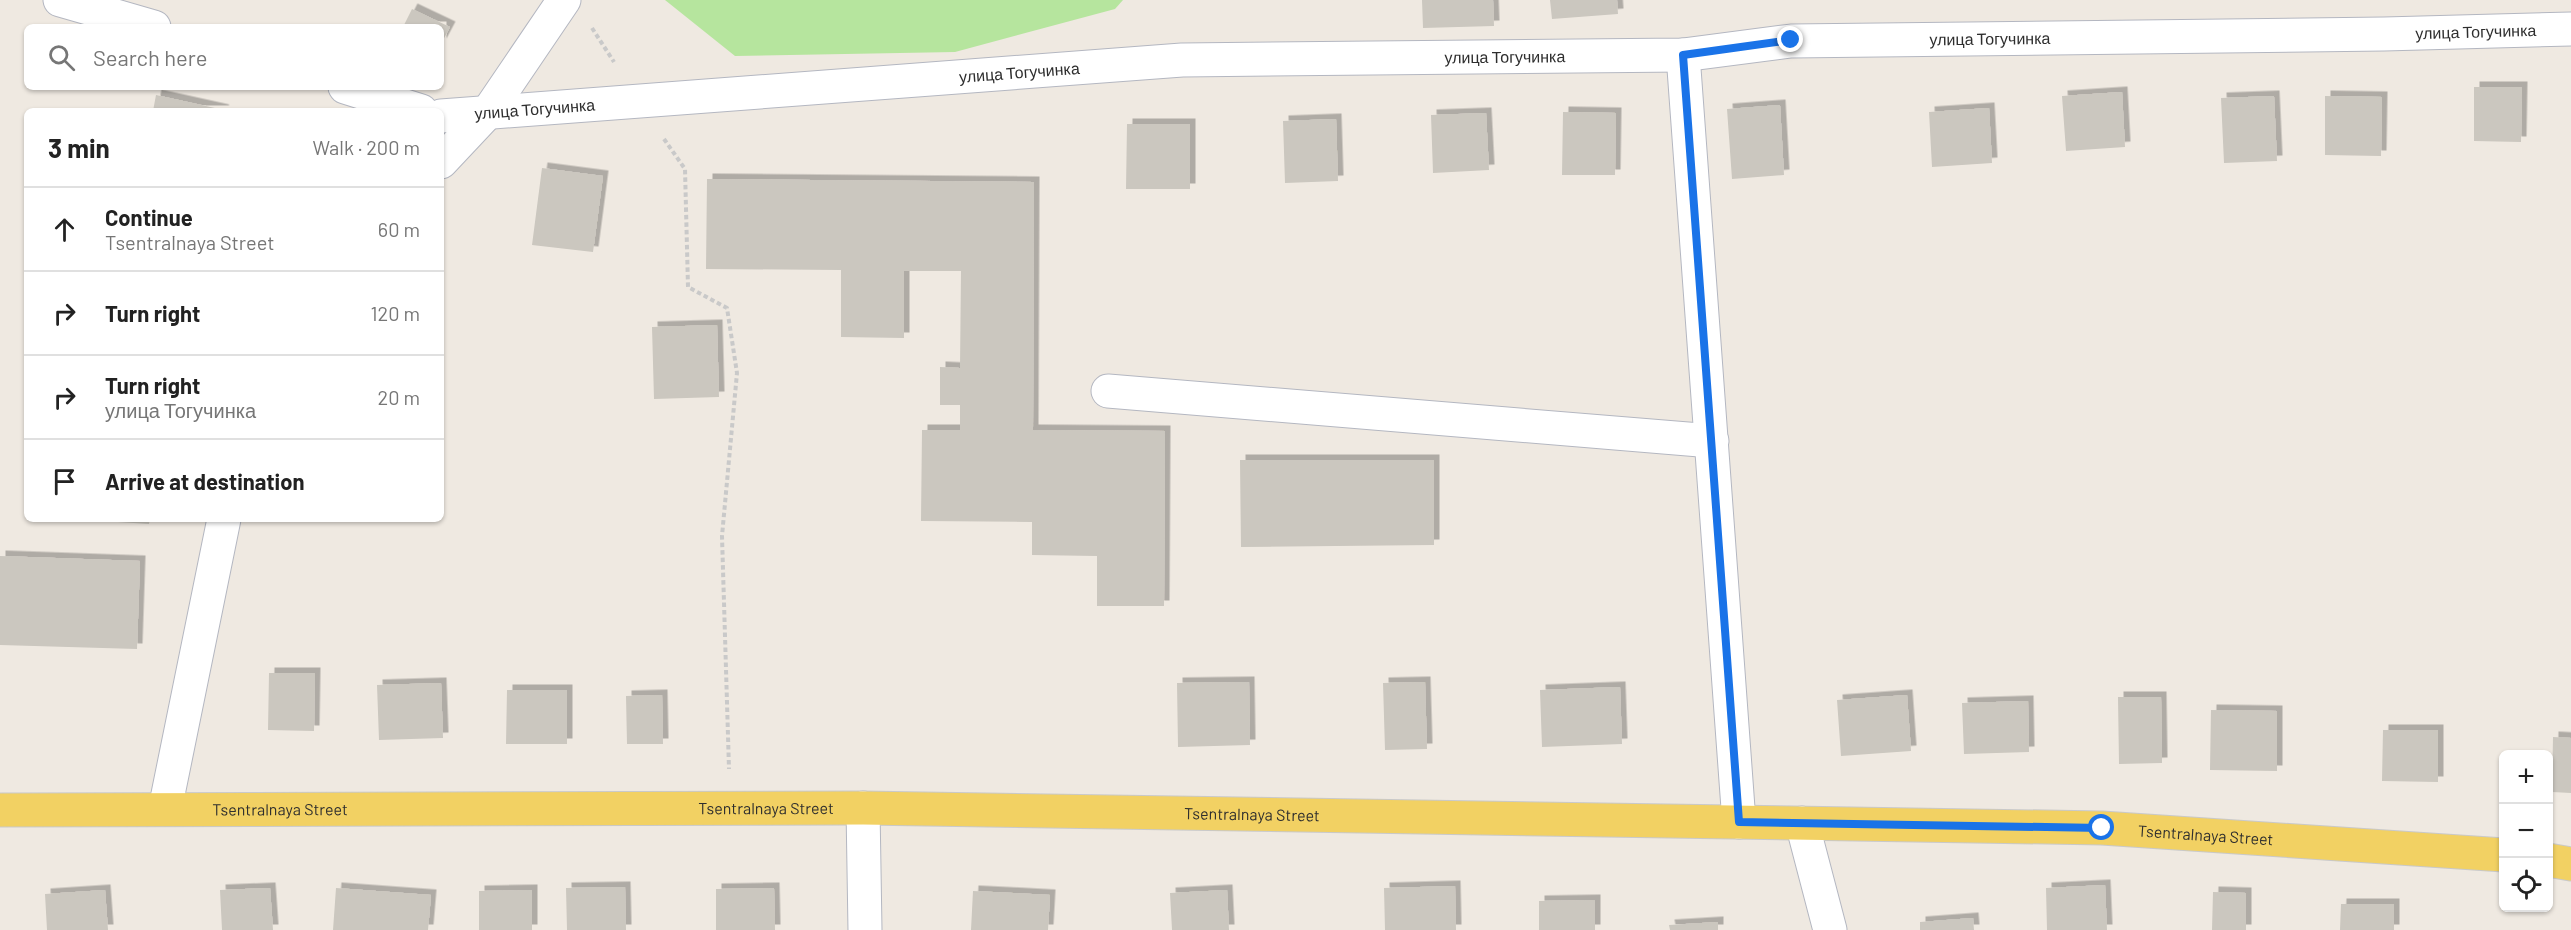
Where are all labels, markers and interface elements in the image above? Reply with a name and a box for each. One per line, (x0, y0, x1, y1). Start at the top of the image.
street label: улица Тогучинка (2415, 20, 2537, 42)
search box (24, 24, 444, 90)
route end (1777, 26, 1803, 52)
street label: улица Тогучинка (1929, 28, 2051, 48)
icon: search (45, 41, 78, 74)
text: Search here (93, 44, 207, 70)
street label: улица Тогучинка (1444, 46, 1565, 66)
street label: улица Тогучинка (958, 58, 1080, 86)
street label: улица Тогучинка (474, 94, 596, 122)
text: 3 min (48, 132, 110, 163)
text: Walk · 200 m (312, 135, 420, 159)
text: Continue (105, 204, 193, 230)
icon: ahead (48, 213, 81, 246)
text: 60 m (378, 217, 420, 241)
text: Tsentralnaya Street (105, 230, 275, 254)
icon: right (48, 297, 81, 330)
text: Turn right (105, 300, 200, 326)
text: 120 m (370, 301, 420, 325)
text: Turn right (105, 372, 200, 398)
icon: right (48, 381, 81, 414)
text: 20 m (377, 385, 420, 409)
text: улица Тогучинка (105, 398, 256, 422)
icon: arrive (48, 465, 81, 498)
text: Arrive at destination (105, 468, 304, 494)
map controls (2499, 750, 2553, 912)
button: + (2499, 750, 2553, 804)
street label: Tsentralnaya Street (698, 798, 834, 817)
street label: Tsentralnaya Street (212, 799, 348, 819)
street label: Tsentralnaya Street (1184, 803, 1320, 824)
button: − (2499, 804, 2553, 858)
route start (2088, 814, 2114, 840)
street label: Tsentralnaya Street (2137, 820, 2274, 848)
button: locate (2499, 858, 2553, 912)

